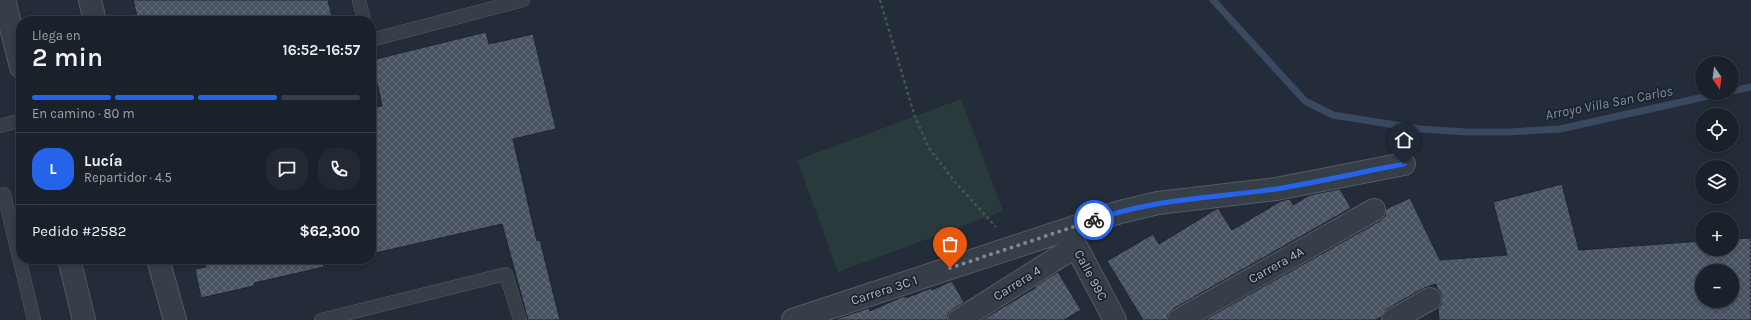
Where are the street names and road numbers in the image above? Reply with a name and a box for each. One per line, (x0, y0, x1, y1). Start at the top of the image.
street label: Carrera 4A (1246, 243, 1307, 286)
street label: Calle 99C (1071, 247, 1111, 303)
street label: Carrera 4 (990, 262, 1044, 304)
street label: Carrera 3C 1 (849, 272, 919, 308)

